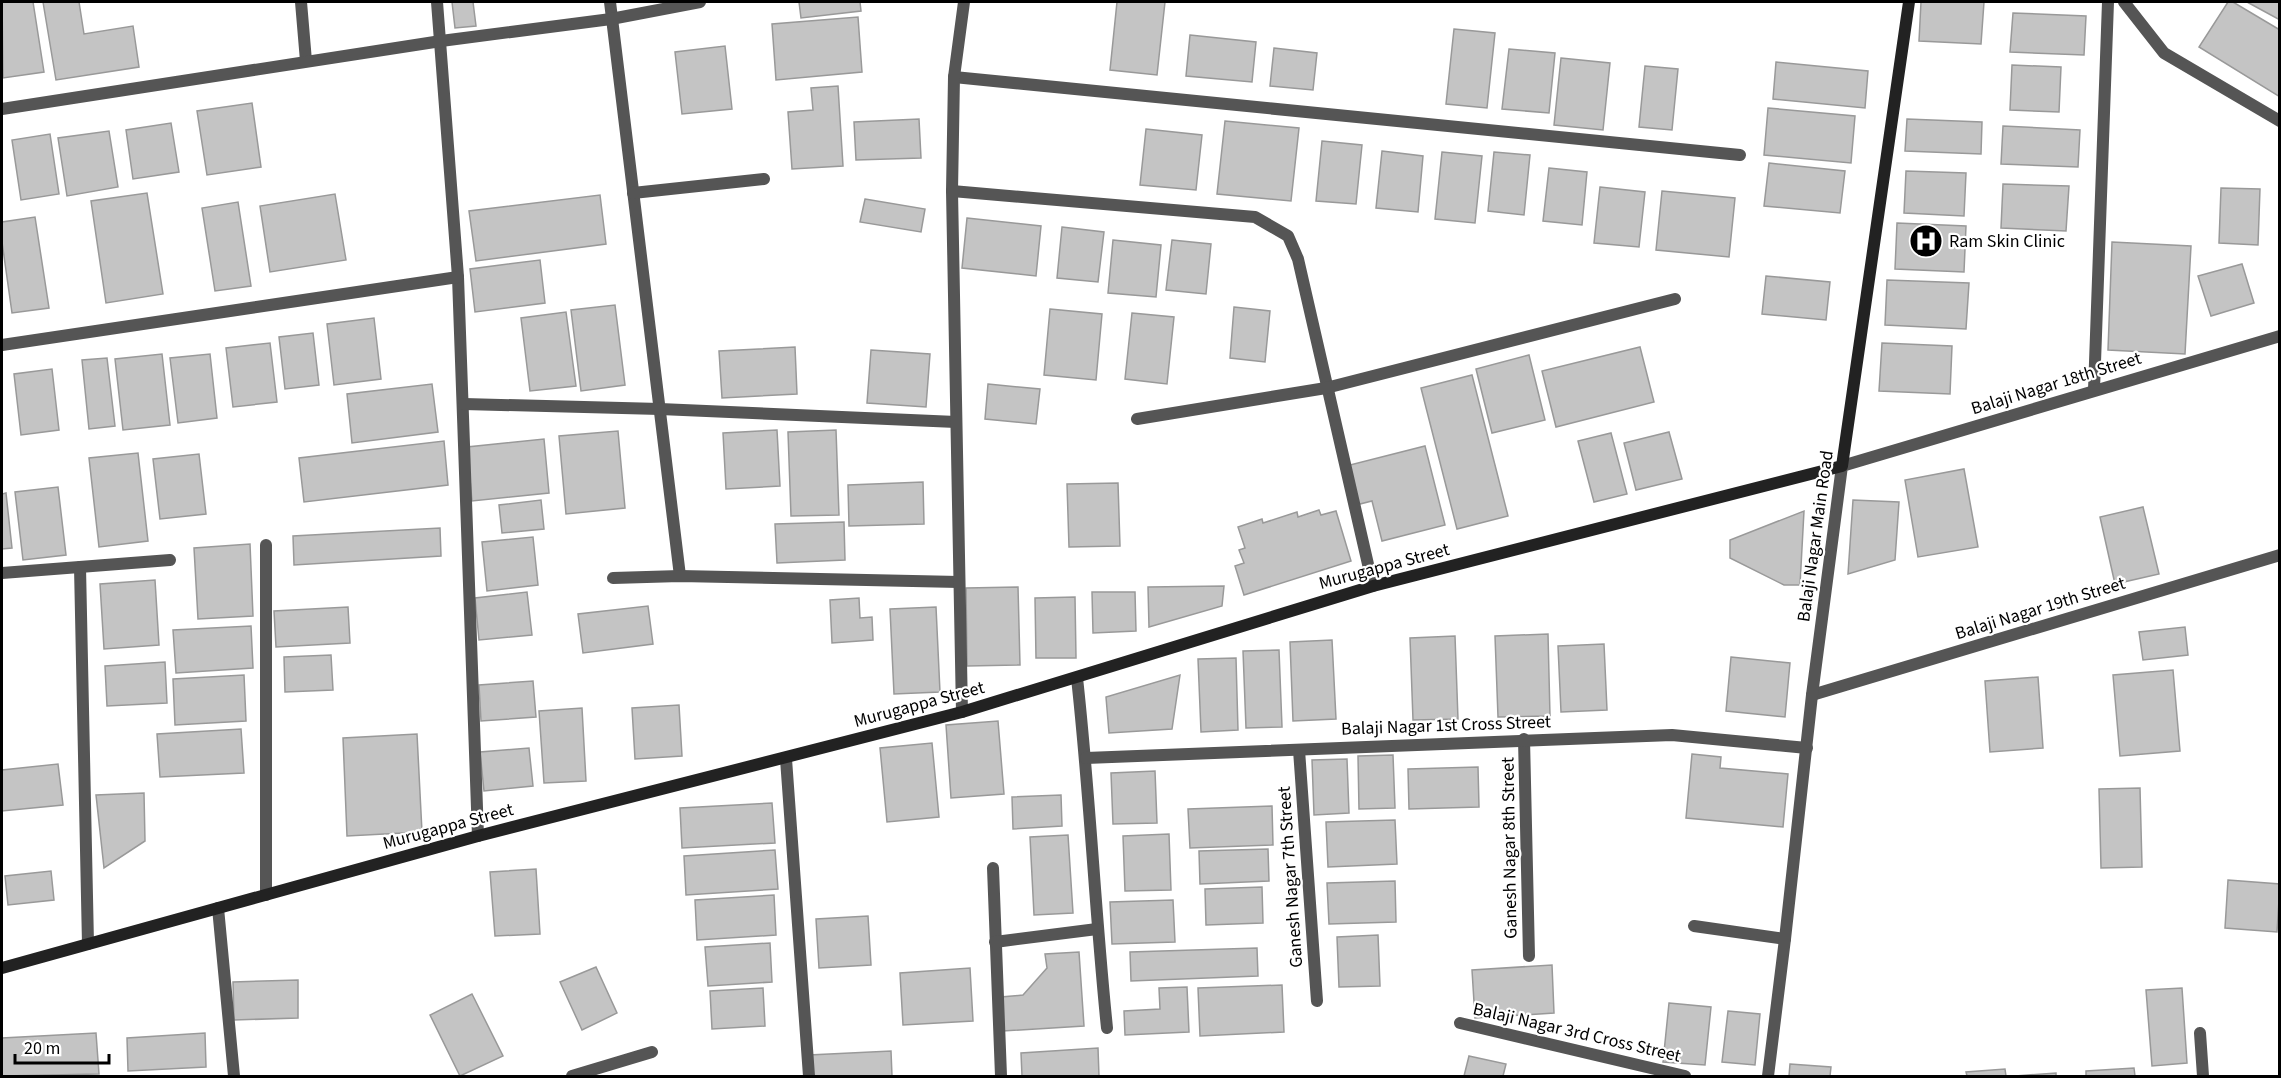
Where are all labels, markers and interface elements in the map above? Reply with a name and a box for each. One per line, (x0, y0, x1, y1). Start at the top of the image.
hospital icon: Ram Skin Clinic (1908, 223, 1944, 259)
place label: Ram Skin Clinic (1949, 229, 2065, 254)
street label: Balaji Nagar 18th Street (1968, 346, 2144, 421)
street label: Balaji Nagar Main Road (1791, 449, 1840, 623)
street label: Murugappa Street (1316, 537, 1452, 596)
street label: Balaji Nagar 19th Street (1952, 571, 2128, 646)
street label: Murugappa Street (851, 675, 987, 734)
street label: Balaji Nagar 1st Cross Street (1341, 709, 1551, 742)
street label: Ganesh Nagar 8th Street (1495, 757, 1524, 939)
street label: Ganesh Nagar 7th Street (1272, 785, 1309, 969)
street label: Murugappa Street (380, 797, 516, 856)
street label: Balaji Nagar 3rd Cross Street (1470, 996, 1683, 1069)
scale bar (15, 1027, 110, 1065)
text: 20 m (24, 1036, 60, 1061)

